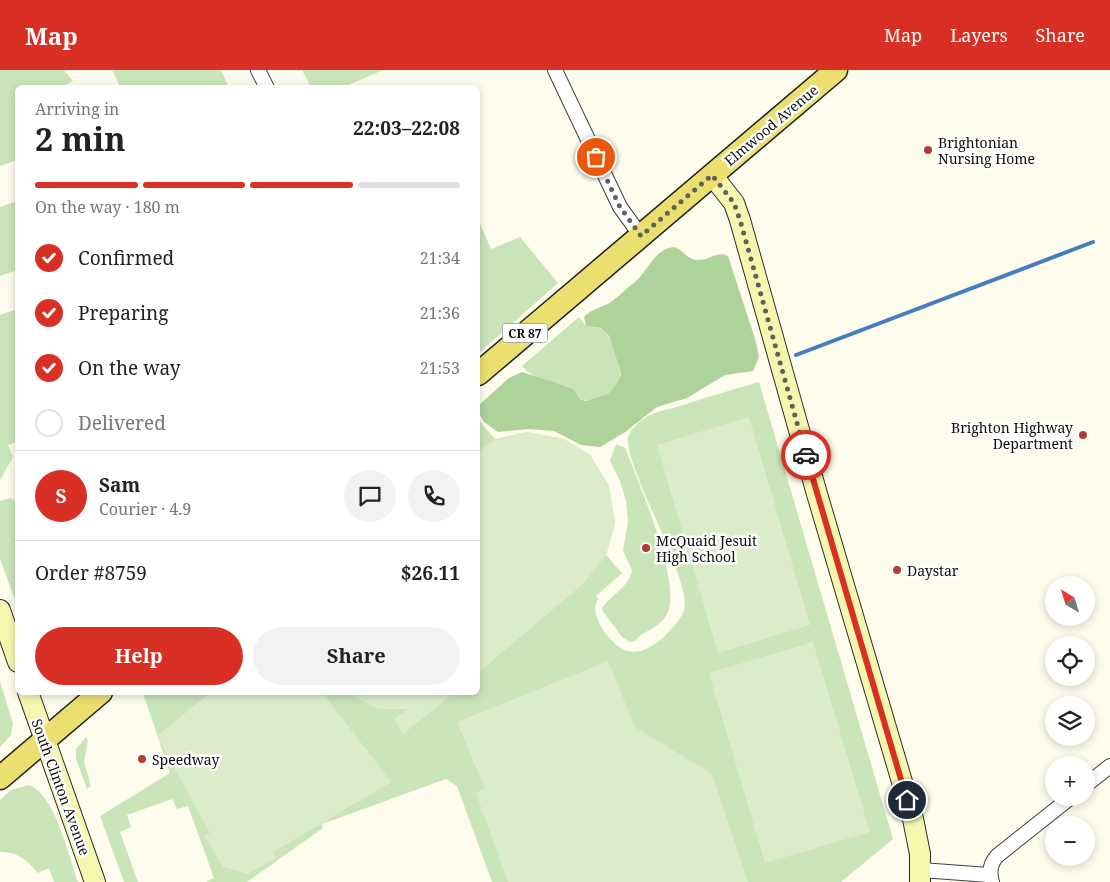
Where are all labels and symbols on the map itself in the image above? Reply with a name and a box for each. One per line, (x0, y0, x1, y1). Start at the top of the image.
street label: Elmwood Avenue (720, 80, 822, 170)
place label: Brightonian Nursing Home (938, 133, 1035, 168)
pin (575, 136, 617, 178)
marker: Brightonian Nursing Home (922, 144, 934, 156)
road number: CR 87 (502, 324, 548, 342)
place label: Brighton Highway Department (951, 418, 1073, 453)
marker: Brighton Highway Department (1077, 429, 1089, 441)
courier (781, 430, 831, 480)
place label: McQuaid Jesuit High School (656, 531, 757, 566)
marker: McQuaid Jesuit High School (640, 542, 652, 554)
place label: Daystar (907, 561, 959, 580)
marker: Daystar (891, 564, 903, 576)
north arrow (1045, 576, 1095, 626)
street label: South Clinton Avenue (27, 716, 95, 858)
place label: Speedway (152, 750, 219, 769)
marker: Speedway (136, 753, 148, 765)
pin (886, 779, 928, 821)

